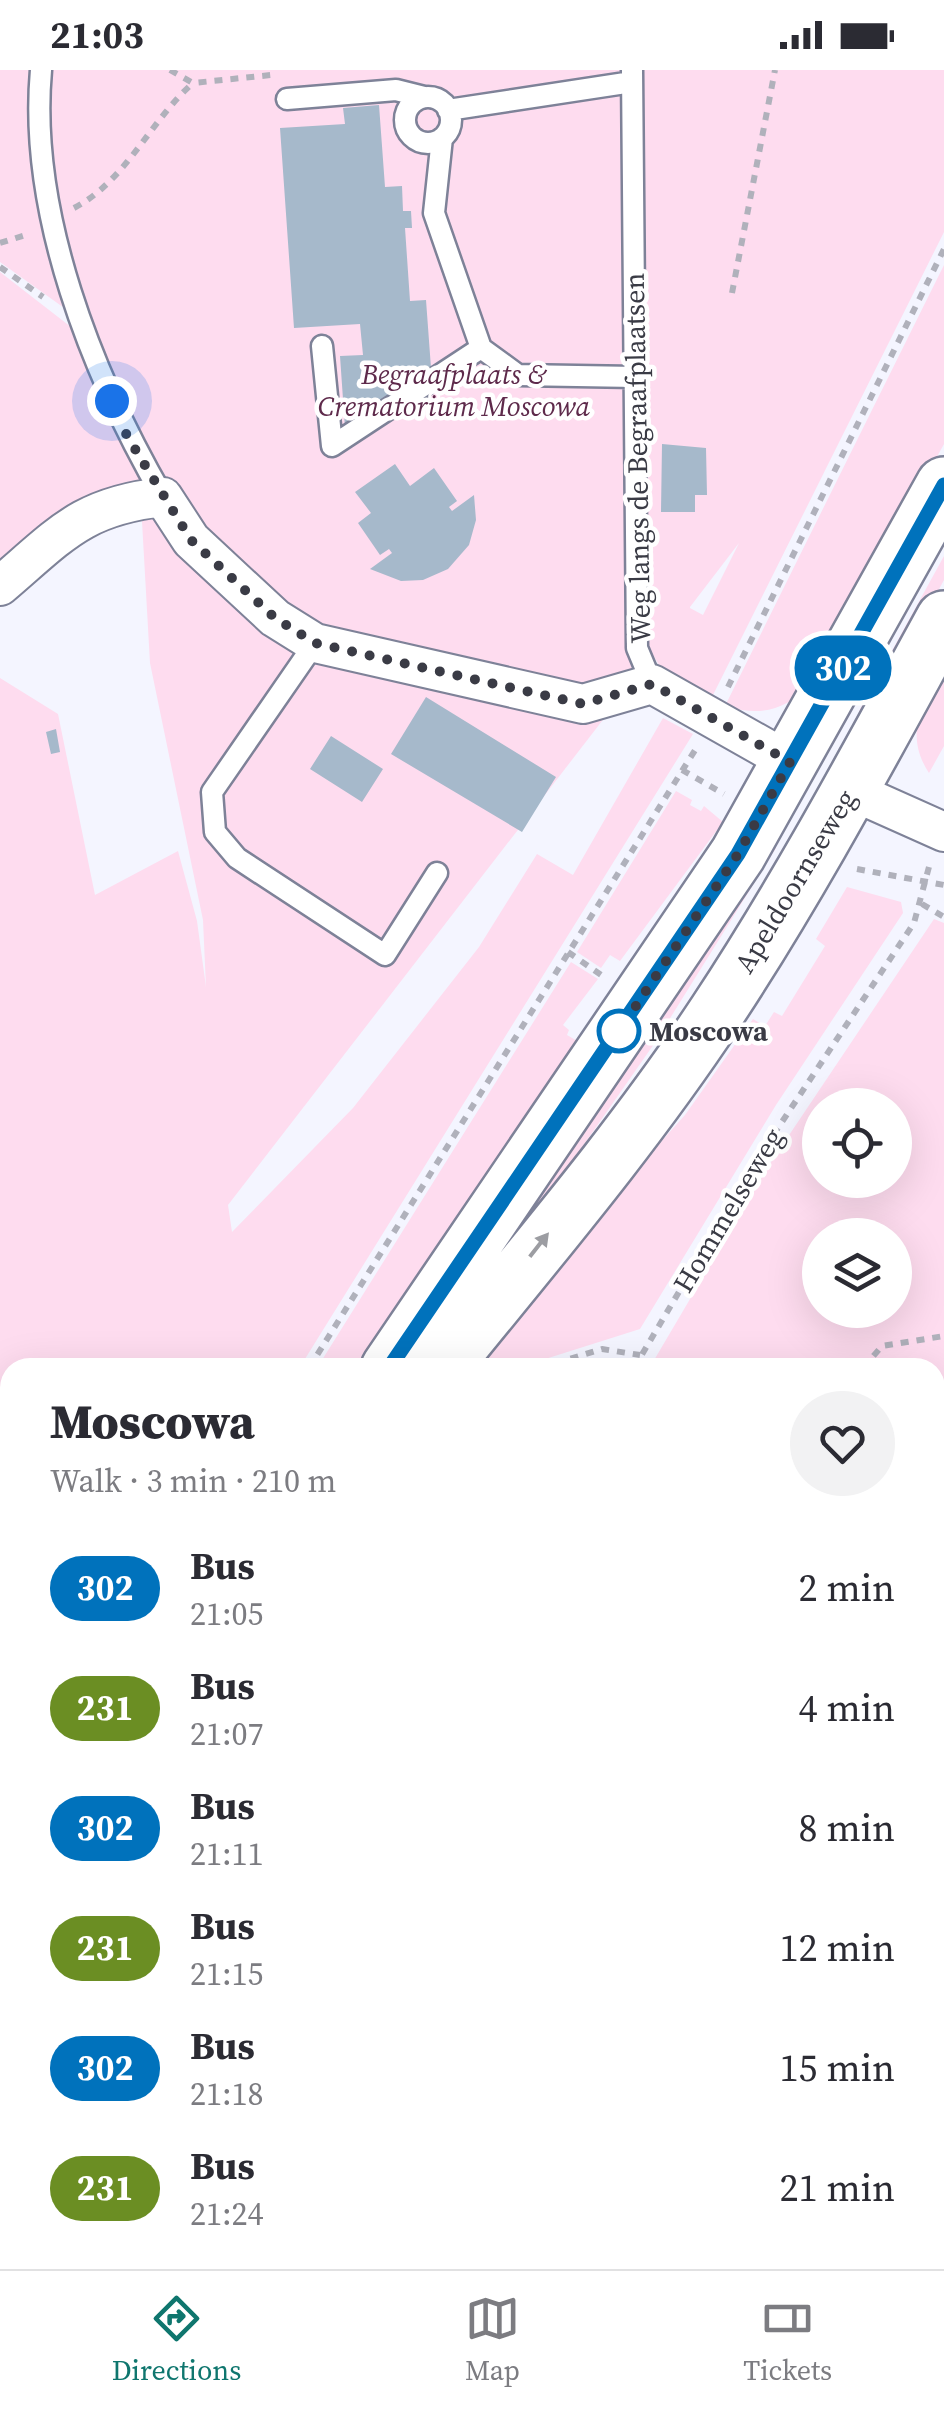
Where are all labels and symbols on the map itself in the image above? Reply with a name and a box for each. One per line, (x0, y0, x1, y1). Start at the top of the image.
street label: Weg langs de Begraafplaatsen (615, 272, 659, 644)
park label: Begraafplaats & Crematorium Moscowa (318, 355, 591, 425)
your location (87, 376, 137, 426)
line badge: 302 (786, 636, 900, 700)
street label: Apeldoornseweg (725, 782, 865, 980)
marker: Moscowa (598, 1010, 640, 1052)
place label: Moscowa (649, 1012, 768, 1050)
street label: Hommelseweg (664, 1121, 792, 1299)
one-way arrow (528, 1232, 549, 1258)

